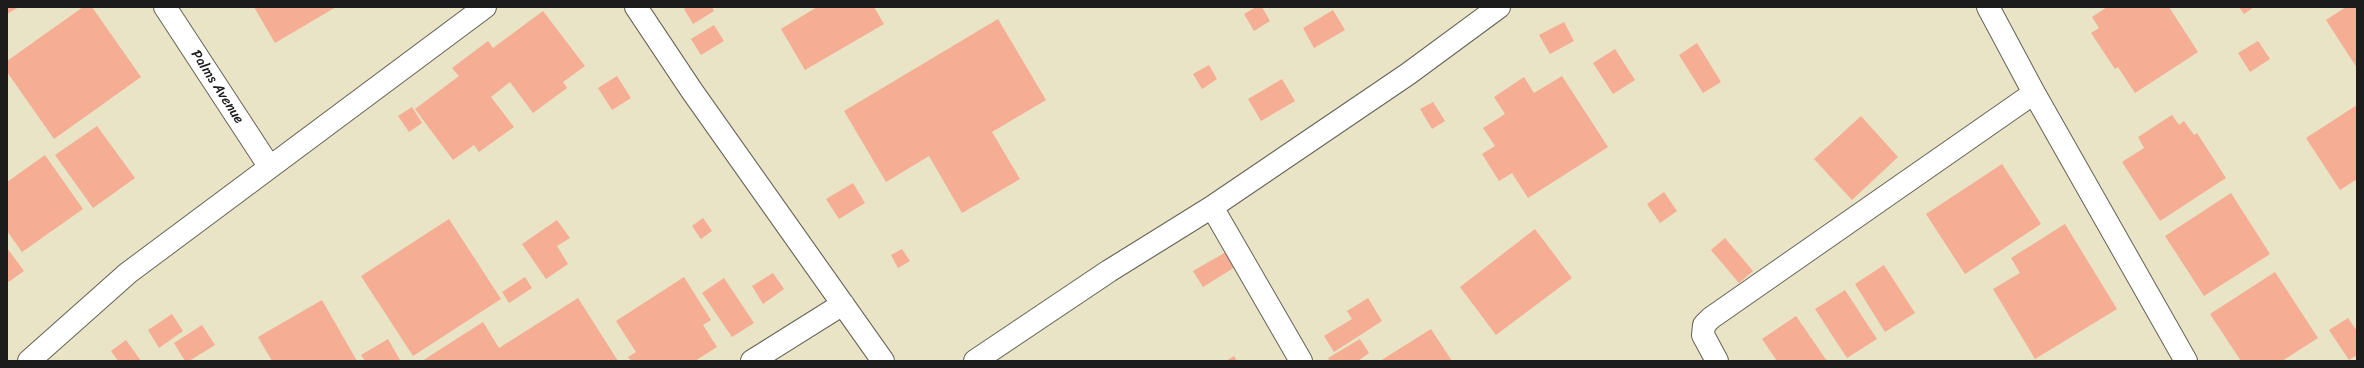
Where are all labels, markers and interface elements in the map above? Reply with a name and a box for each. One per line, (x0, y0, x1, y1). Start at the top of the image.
street label: Palms Avenue (187, 47, 247, 127)

